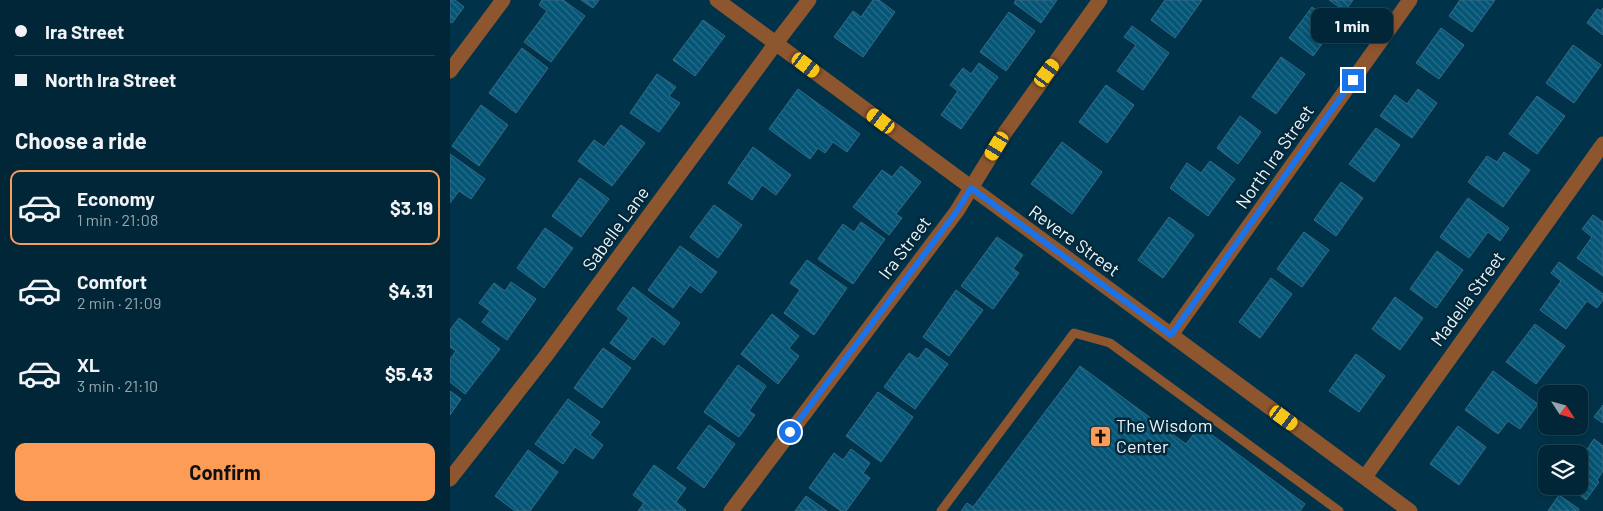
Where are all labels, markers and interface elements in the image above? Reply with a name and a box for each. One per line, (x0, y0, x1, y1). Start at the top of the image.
callout: 1 min (1312, 8, 1394, 42)
text: 1 min (1334, 16, 1370, 35)
text: Ira Street (45, 20, 124, 43)
car (789, 50, 822, 80)
car (1032, 56, 1061, 90)
text: North Ira Street (45, 68, 176, 91)
route end (1342, 69, 1364, 91)
street label: North Ira Street (1230, 100, 1318, 213)
car (864, 106, 897, 136)
text: Choose a ride (15, 127, 147, 153)
car (982, 129, 1011, 163)
street label: Sabelle Lane (577, 182, 653, 275)
icon: car (17, 185, 62, 230)
text: Economy (77, 187, 155, 210)
text: $3.19 (390, 196, 433, 219)
street label: Revere Street (1025, 200, 1124, 281)
text: 1 min · 21:08 (77, 210, 158, 229)
street label: Ira Street (873, 212, 935, 283)
street label: Madella Street (1425, 247, 1509, 350)
icon: car (17, 268, 62, 313)
text: Comfort (77, 270, 147, 293)
text: $4.31 (389, 279, 433, 302)
text: 2 min · 21:09 (77, 293, 161, 312)
icon: car (17, 351, 62, 396)
text: XL (77, 353, 100, 376)
text: $5.43 (385, 362, 433, 385)
text: 3 min · 21:10 (77, 376, 158, 395)
north arrow (1538, 385, 1588, 435)
map controls (1538, 385, 1588, 495)
car (1267, 403, 1300, 433)
place label: The Wisdom Center (1116, 414, 1213, 457)
route start (779, 421, 801, 443)
church icon: The Wisdom Center (1088, 424, 1112, 448)
button: Confirm (15, 443, 435, 501)
button: layers (1538, 445, 1588, 495)

